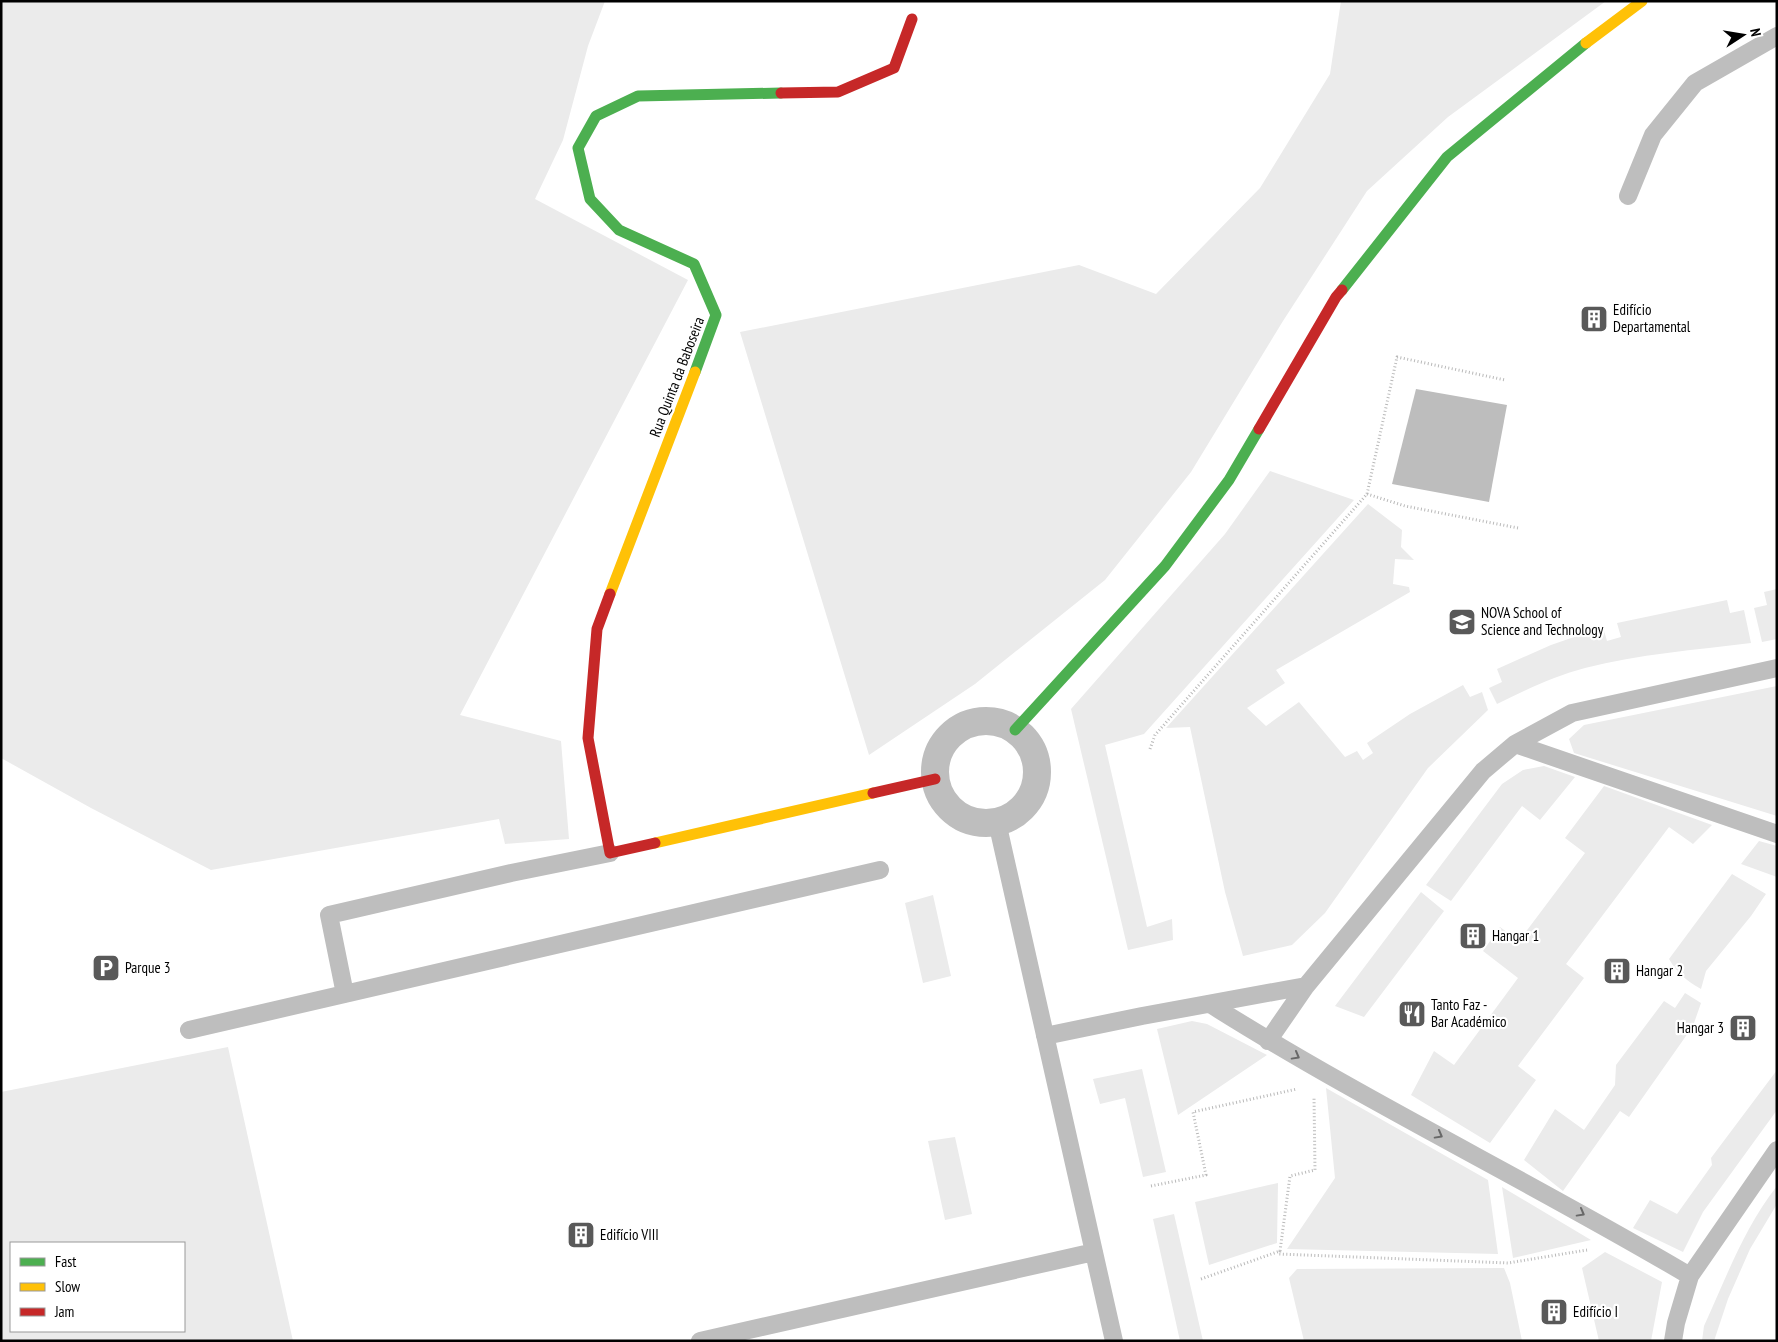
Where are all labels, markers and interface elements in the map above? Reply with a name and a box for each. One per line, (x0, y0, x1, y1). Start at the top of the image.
north arrow (1718, 10, 1768, 60)
text: N (1746, 27, 1765, 38)
place label: Edifício Departamental (1613, 300, 1691, 336)
building icon: Edifício Departamental (1579, 304, 1609, 334)
street label: Rua Quinta da Baboseira (645, 314, 708, 440)
place label: NOVA School of Science and Technology (1481, 603, 1604, 639)
school or university icon: NOVA School of Science and Technology (1447, 607, 1477, 637)
building icon: Hangar 1 (1458, 921, 1488, 951)
place label: Hangar 1 (1492, 926, 1539, 945)
parking icon: Parque 3 (91, 953, 121, 983)
building icon: Hangar 2 (1602, 956, 1632, 986)
place label: Parque 3 (125, 958, 171, 977)
place label: Hangar 2 (1636, 961, 1683, 980)
place label: Tanto Faz - Bar Académico (1431, 995, 1507, 1031)
restaurant icon: Tanto Faz - Bar Académico (1397, 999, 1427, 1029)
building icon: Hangar 3 (1728, 1013, 1758, 1043)
place label: Hangar 3 (1677, 1018, 1724, 1037)
one-way arrow (1291, 1050, 1300, 1060)
one-way arrow (1433, 1128, 1442, 1138)
one-way arrow (1576, 1207, 1585, 1217)
building icon: Edifício VIII (566, 1220, 596, 1250)
place label: Edifício VIII (600, 1225, 659, 1244)
legend (10, 1242, 185, 1332)
text: Fast (55, 1252, 76, 1271)
text: Slow (55, 1277, 80, 1296)
building icon: Edifício I (1539, 1297, 1569, 1327)
text: Jam (54, 1302, 74, 1321)
place label: Edifício I (1573, 1302, 1618, 1321)

